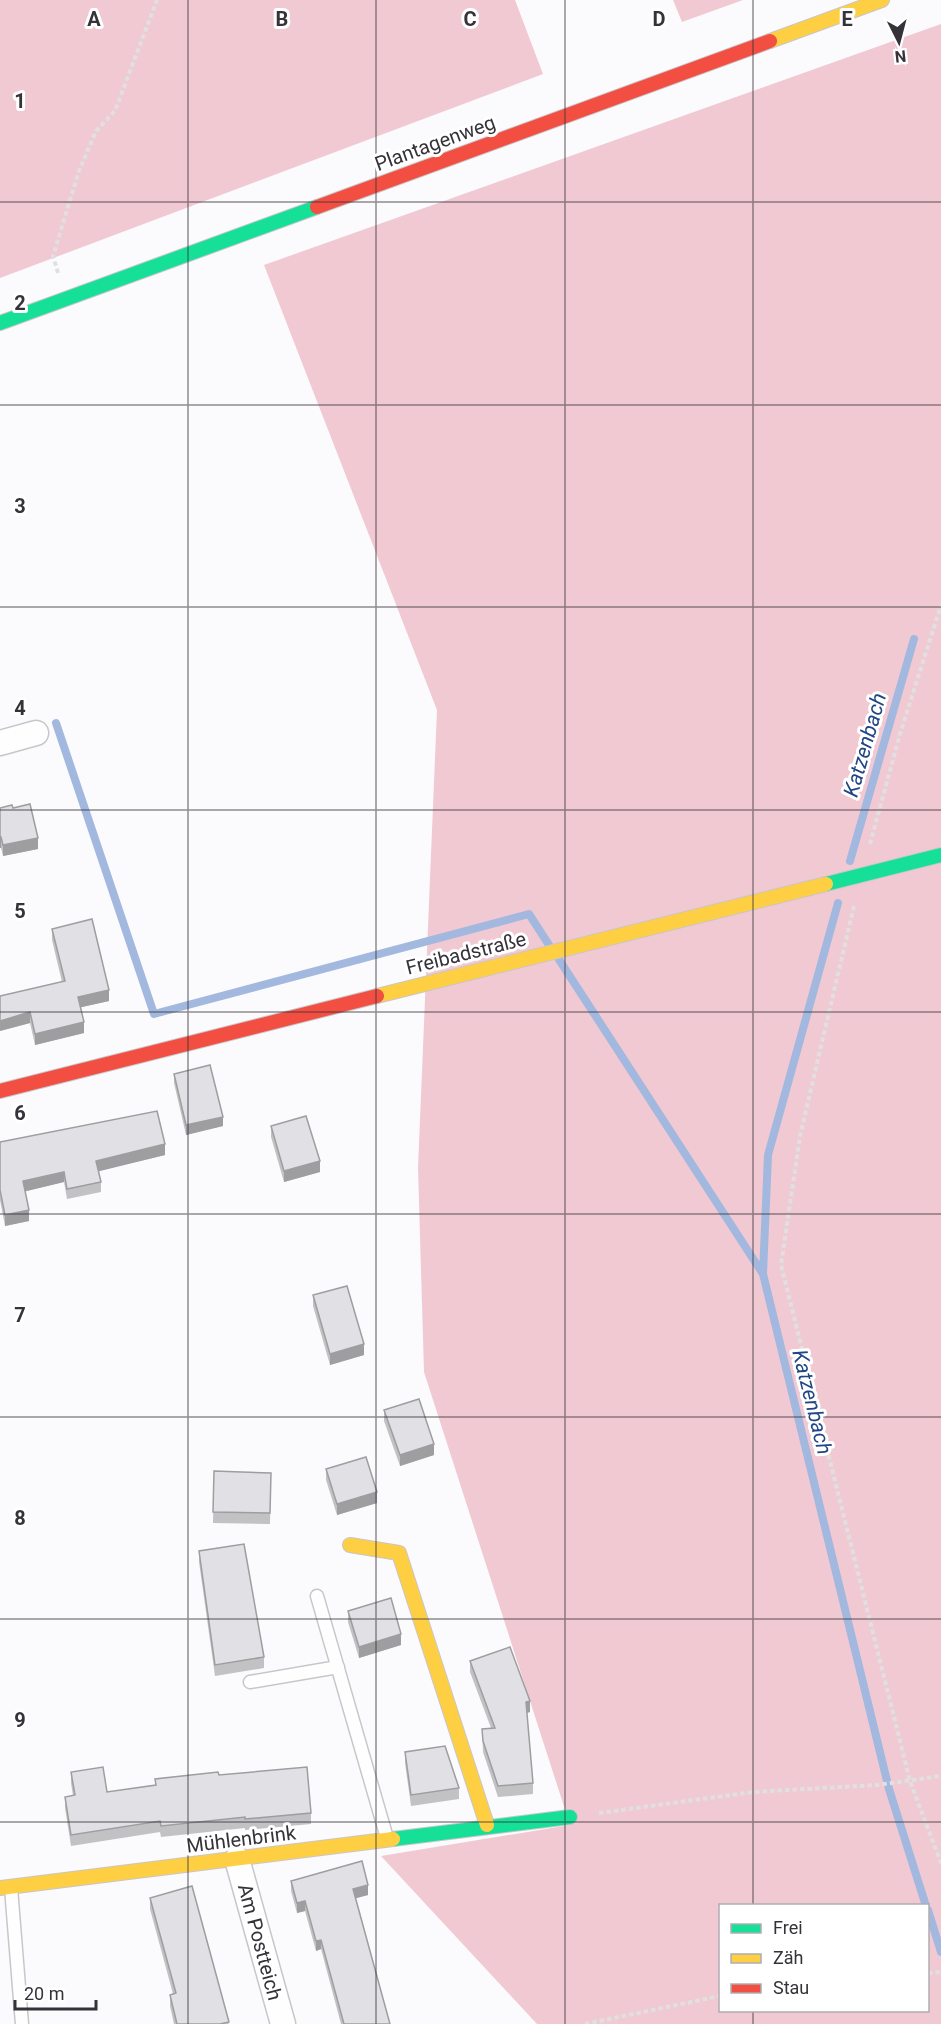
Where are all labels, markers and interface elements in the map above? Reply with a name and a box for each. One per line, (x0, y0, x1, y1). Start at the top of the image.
text: A (87, 7, 101, 31)
text: B (276, 7, 288, 31)
text: C (463, 7, 477, 31)
text: D (653, 7, 666, 31)
text: E (841, 7, 853, 31)
north arrow (869, 12, 929, 72)
text: N (894, 46, 907, 66)
text: 1 (14, 89, 26, 113)
street label: Plantagenweg (371, 110, 499, 176)
text: 2 (14, 291, 26, 315)
text: 3 (14, 494, 26, 518)
water label: Katzenbach (839, 690, 891, 800)
text: 4 (14, 696, 26, 720)
text: 5 (14, 899, 26, 923)
street label: Freibadstraße (403, 926, 529, 980)
text: 6 (14, 1101, 26, 1125)
text: 7 (14, 1303, 26, 1327)
water label: Katzenbach (787, 1347, 837, 1457)
text: 8 (14, 1506, 26, 1530)
text: 9 (14, 1708, 26, 1732)
street label: Mühlenbrink (185, 1820, 298, 1858)
street label: Am Postteich (233, 1881, 287, 2003)
legend (719, 1904, 929, 2012)
text: Frei (773, 1917, 803, 1938)
text: Zäh (773, 1947, 804, 1968)
scale bar (15, 1973, 96, 2011)
text: Stau (773, 1977, 809, 1998)
text: 20 m (24, 1983, 64, 2004)

